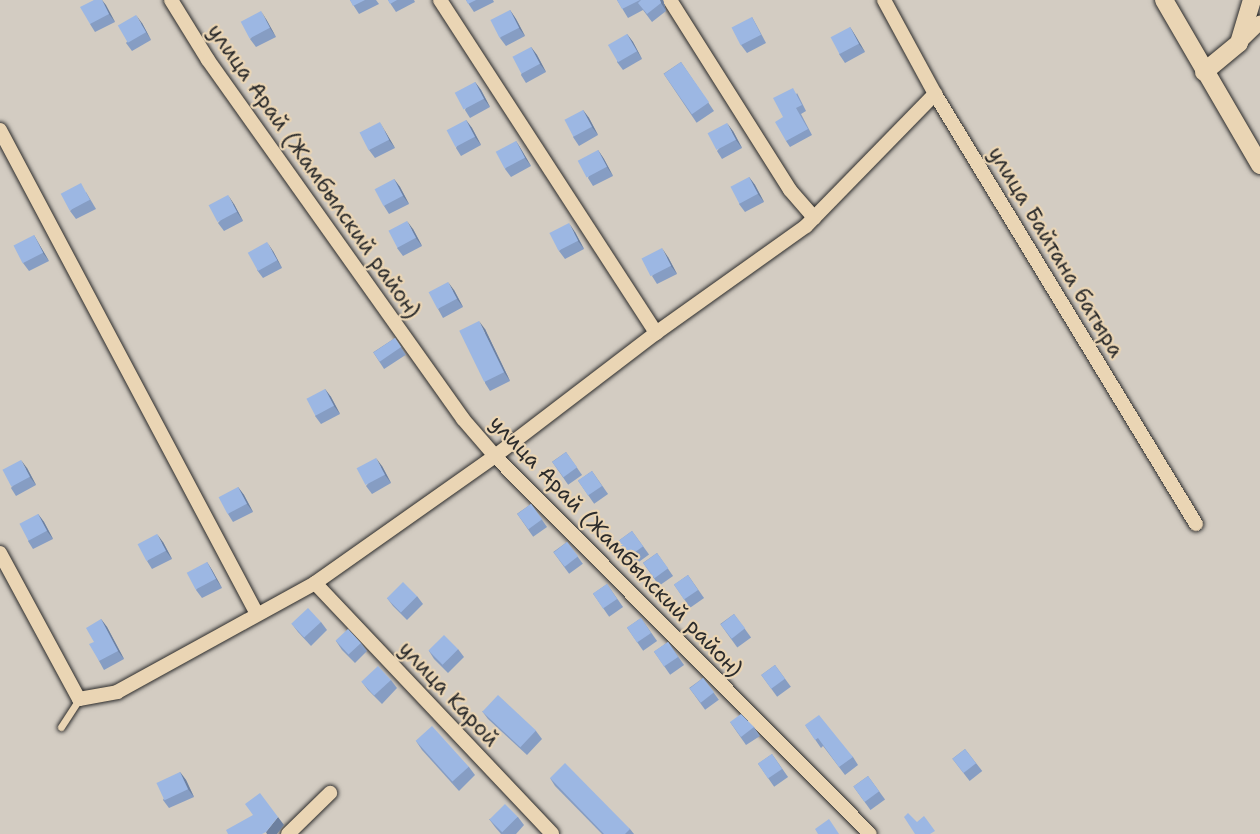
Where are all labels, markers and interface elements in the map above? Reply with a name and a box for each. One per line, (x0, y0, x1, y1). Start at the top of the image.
street label: улица Арай (Жамбылский район) (202, 19, 426, 323)
street label: улица Байтана батыра (983, 142, 1129, 362)
street label: улица Арай (Жамбылский район) (484, 410, 748, 682)
street label: улица Карой (394, 636, 504, 752)

